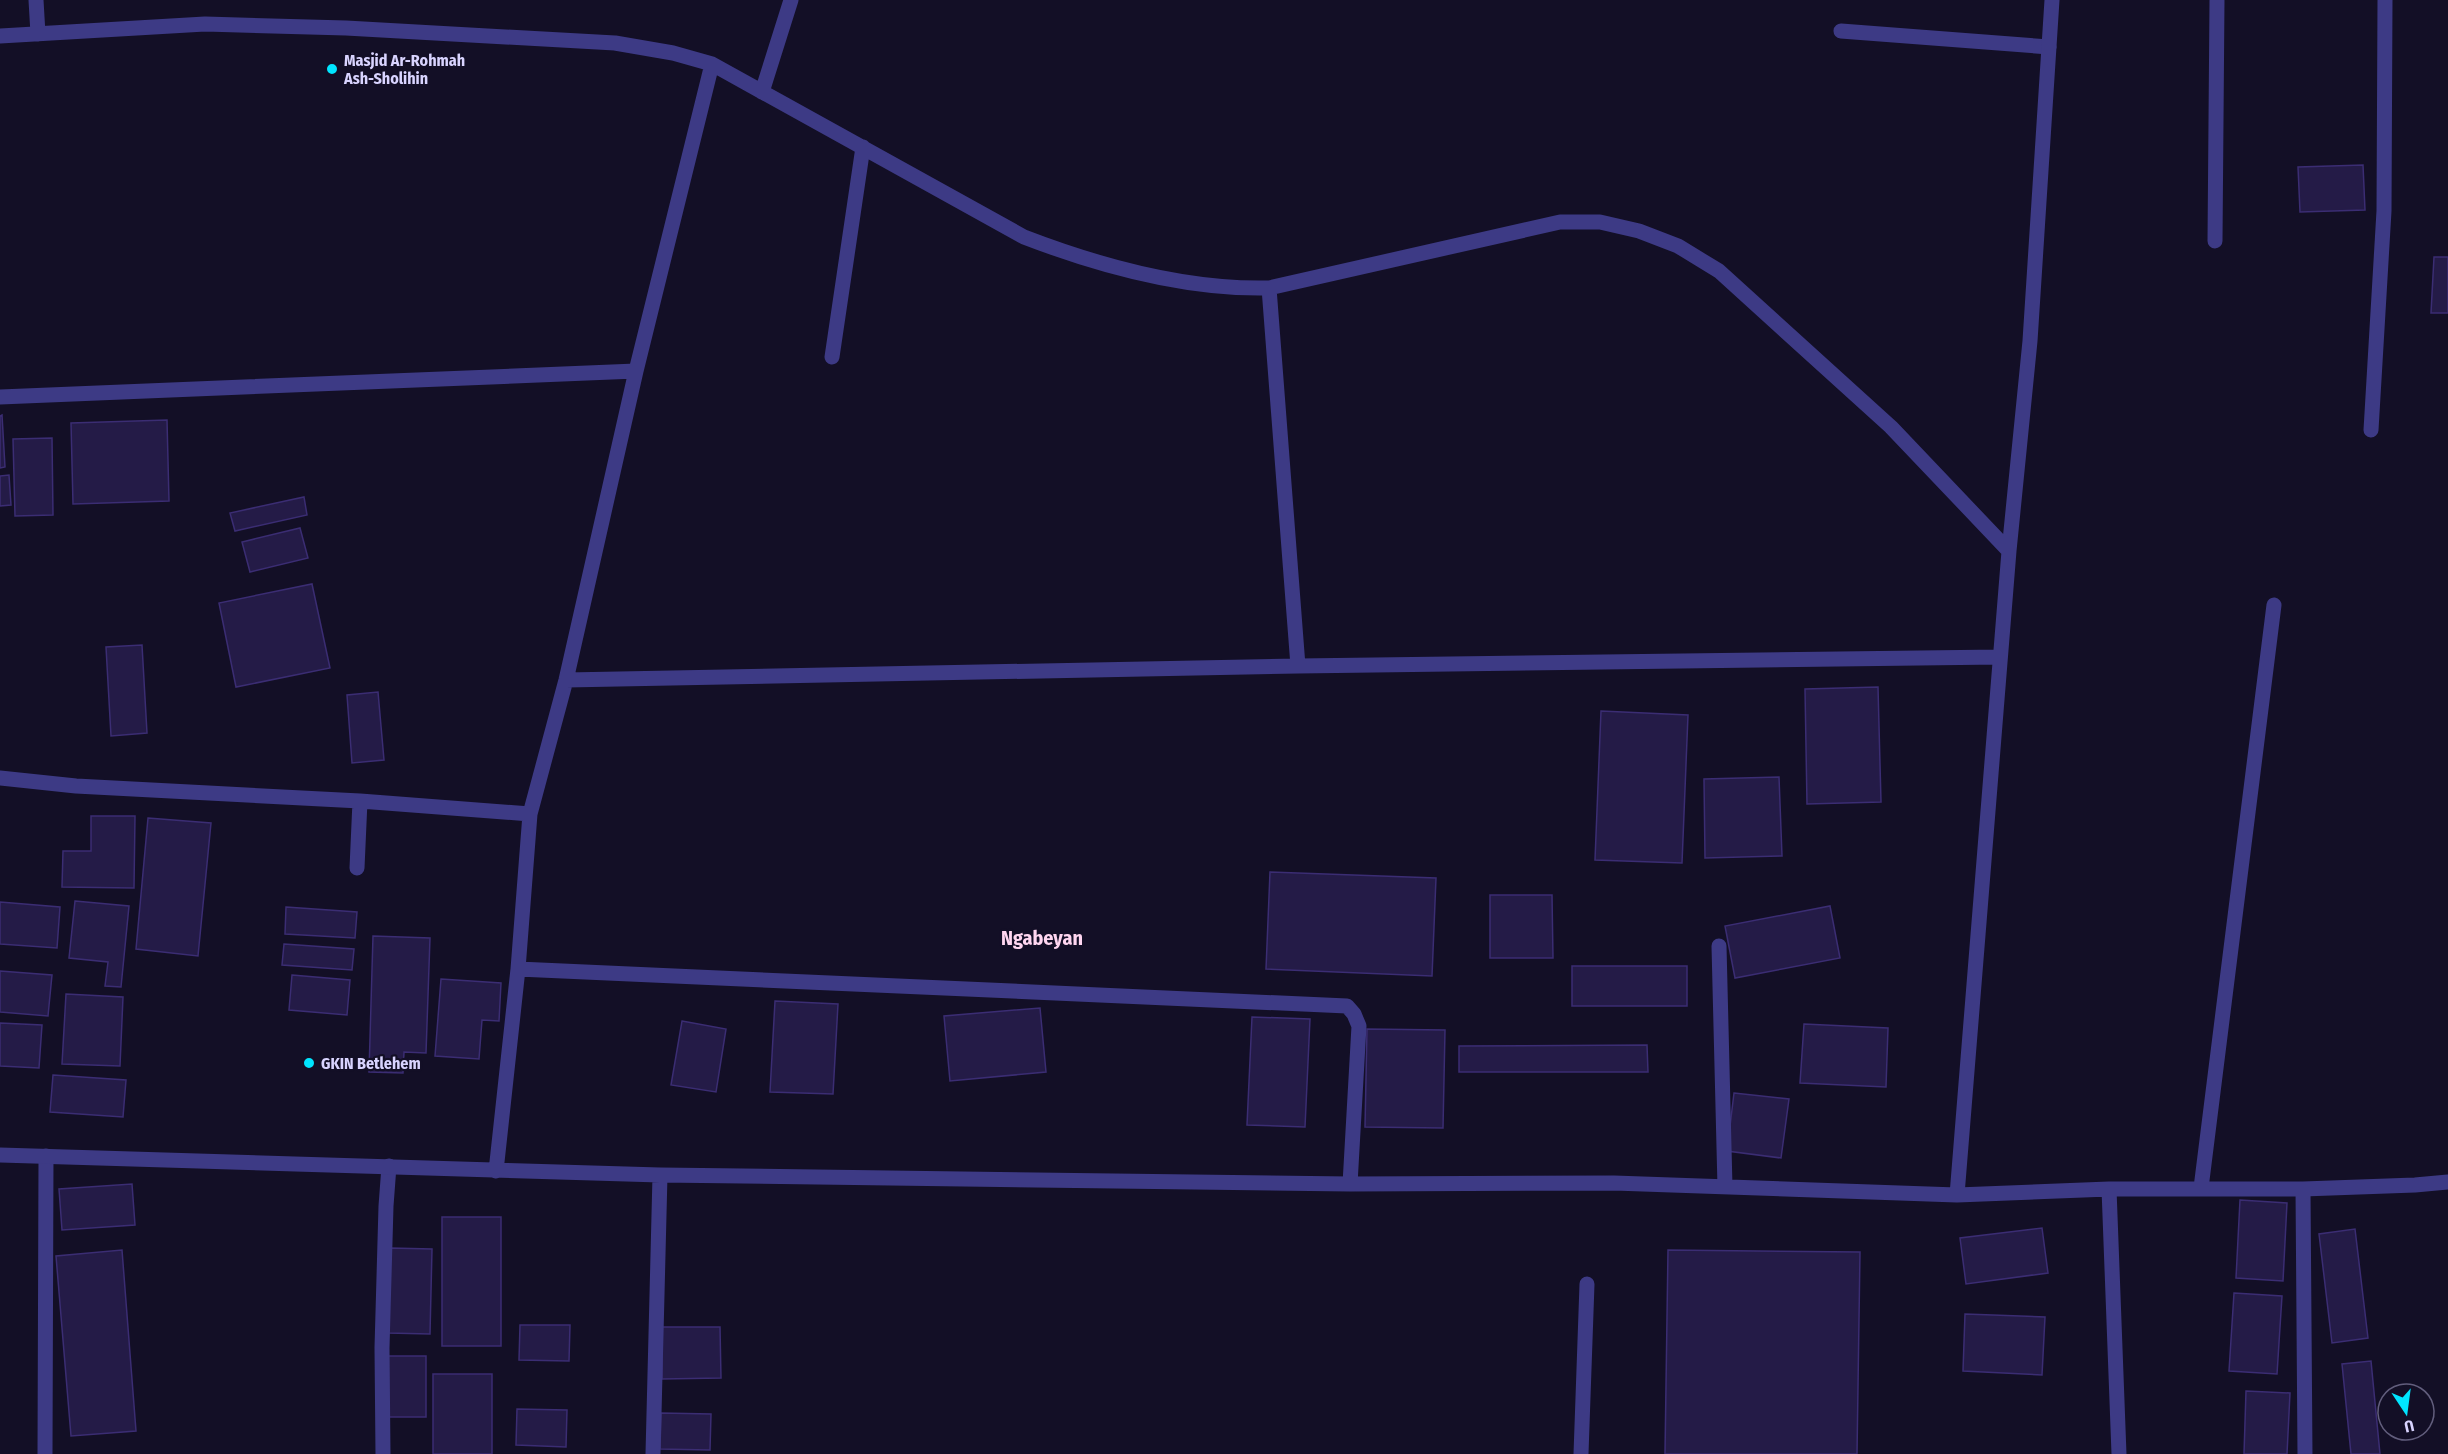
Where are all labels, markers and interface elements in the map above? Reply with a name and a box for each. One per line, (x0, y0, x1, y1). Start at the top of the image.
place label: Masjid Ar-Rohmah Ash-Sholihin (343, 51, 465, 88)
marker: Masjid Ar-Rohmah Ash-Sholihin (325, 62, 339, 76)
district label: Ngabeyan (1001, 926, 1083, 950)
place label: GKIN Betlehem (321, 1054, 421, 1073)
marker: GKIN Betlehem (302, 1056, 316, 1070)
north arrow (2376, 1382, 2436, 1442)
text: U (2403, 1416, 2416, 1436)

